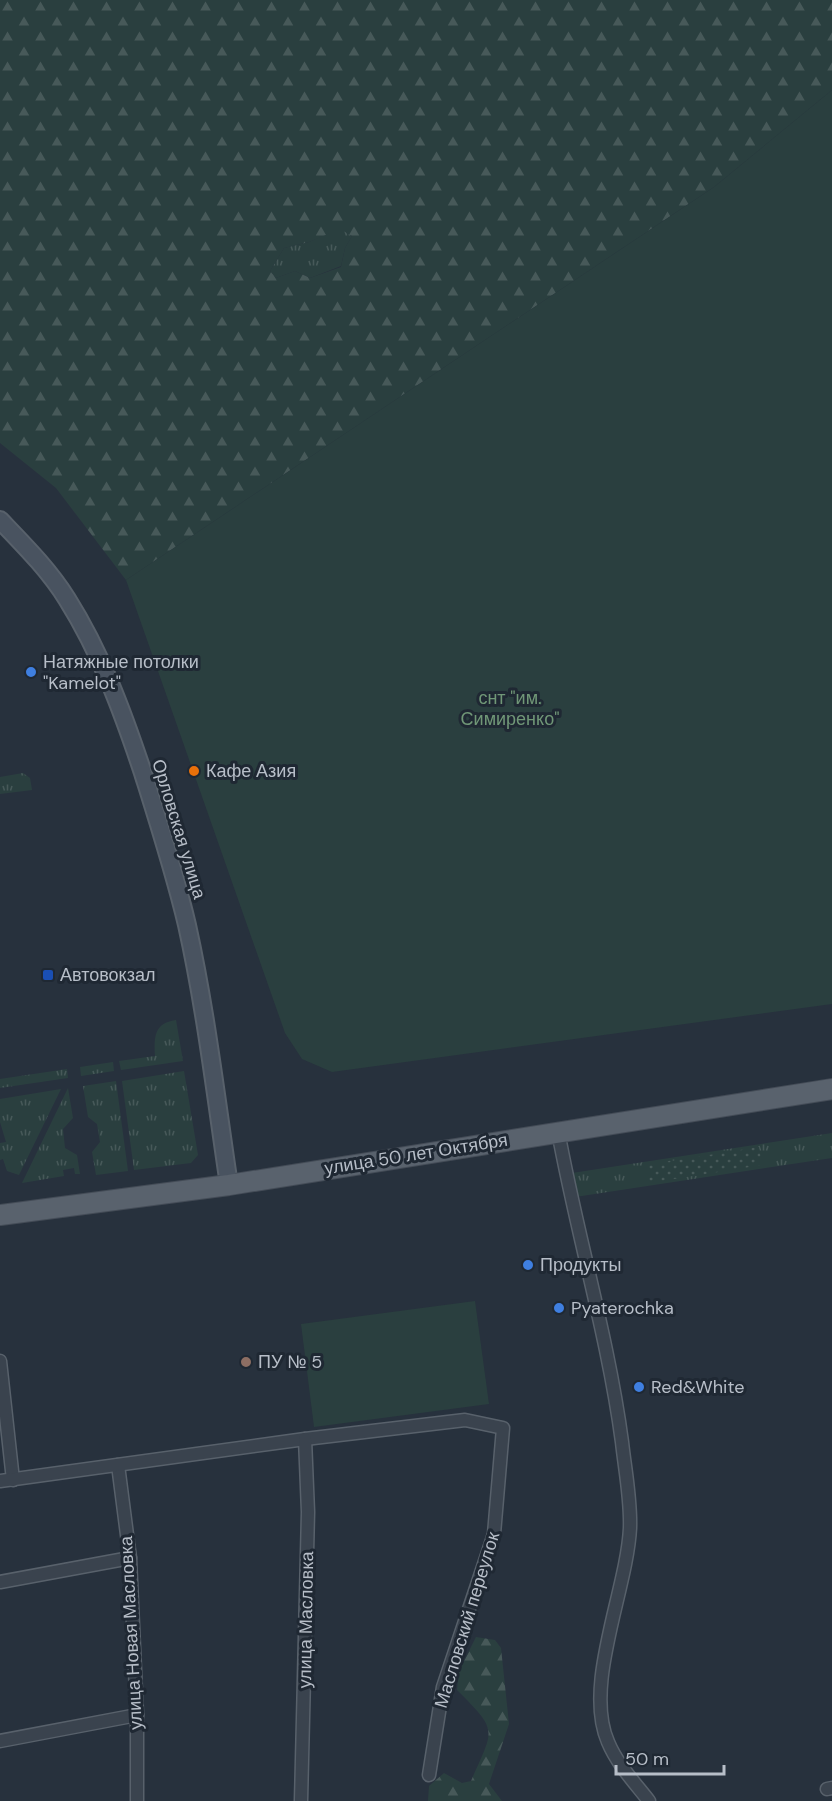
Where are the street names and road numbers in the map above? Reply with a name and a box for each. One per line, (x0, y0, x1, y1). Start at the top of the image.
street label: Орловская улица (146, 756, 212, 903)
street label: улица 50 лет Октября (323, 1128, 509, 1180)
street label: Масловский переулок (429, 1529, 505, 1711)
street label: улица Новая Масловка (114, 1535, 148, 1730)
street label: улица Масловка (293, 1550, 319, 1689)

